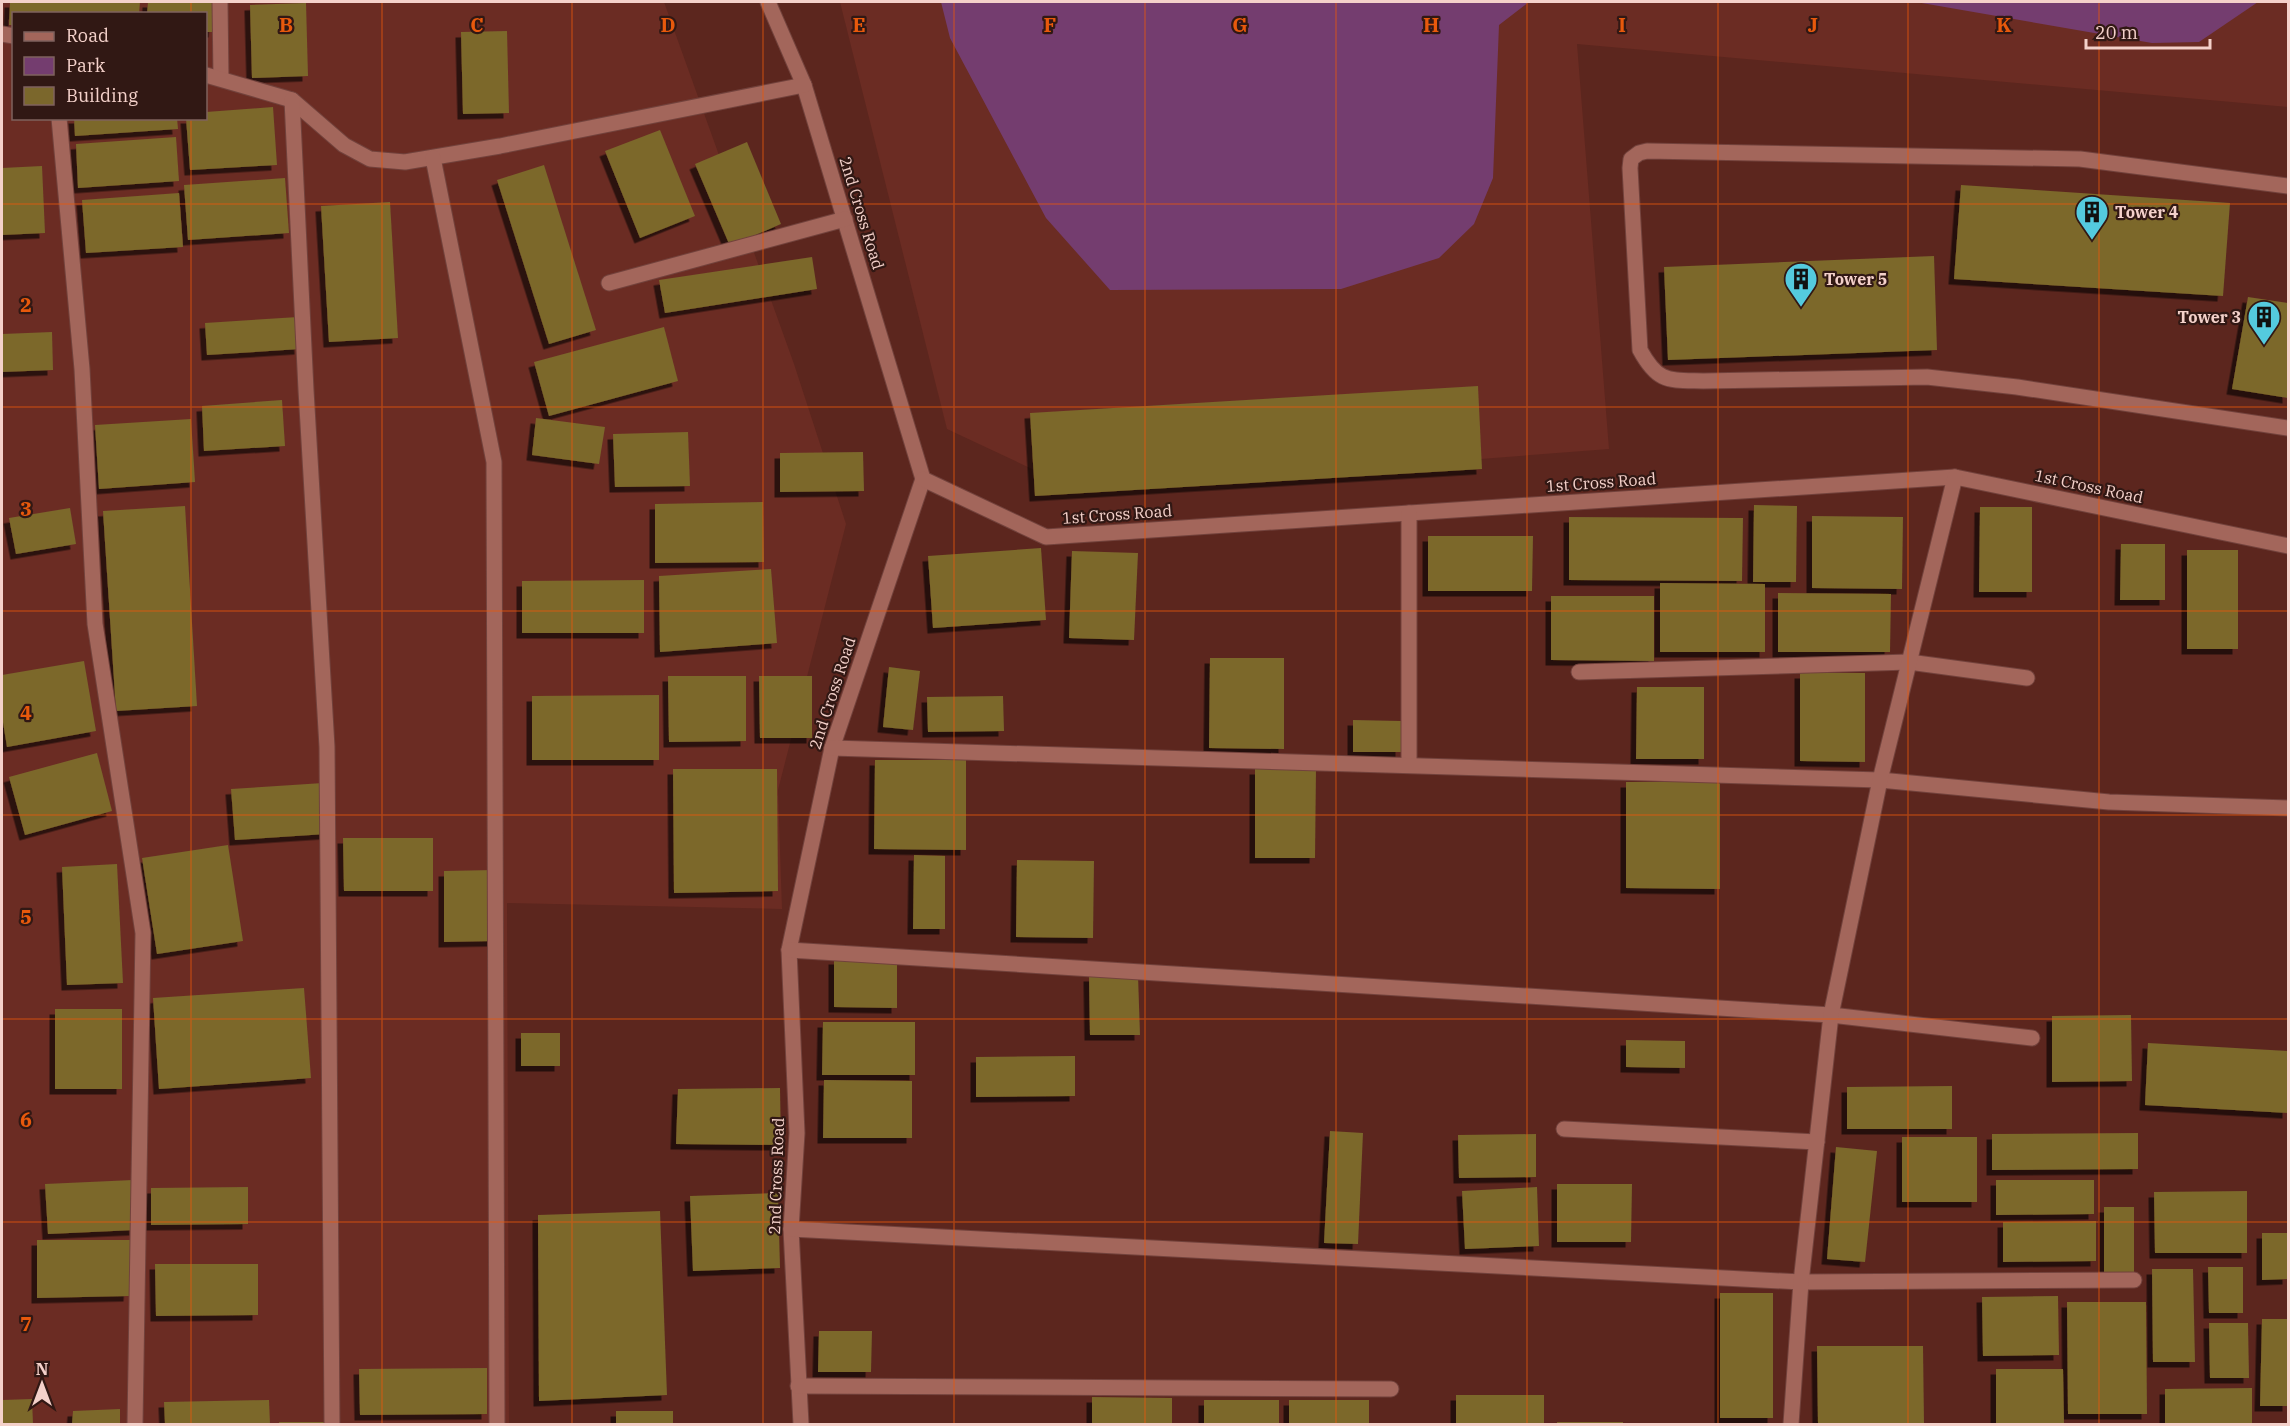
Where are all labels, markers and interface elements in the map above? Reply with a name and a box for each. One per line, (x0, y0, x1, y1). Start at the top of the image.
text: B (279, 11, 293, 38)
text: C (470, 11, 484, 38)
text: D (660, 11, 676, 38)
text: E (852, 11, 866, 38)
text: F (1044, 11, 1056, 38)
text: G (1232, 11, 1248, 38)
text: H (1423, 11, 1439, 38)
text: I (1618, 11, 1626, 38)
text: J (1808, 11, 1818, 38)
text: K (1996, 11, 2012, 38)
legend (12, 12, 207, 120)
scale bar (2086, 12, 2210, 50)
text: 20 m (2095, 21, 2138, 44)
text: Road (66, 24, 109, 47)
text: Park (66, 54, 106, 77)
text: Building (66, 84, 138, 107)
street label: 2nd Cross Road (835, 154, 889, 272)
building icon: Tower 4 (2074, 194, 2110, 241)
place label: Tower 4 (2115, 202, 2179, 222)
building icon: Tower 5 (1783, 261, 1819, 308)
place label: Tower 5 (1824, 269, 1887, 289)
text: 2 (20, 291, 32, 318)
building icon: Tower 3 (2246, 299, 2282, 346)
place label: Tower 3 (2178, 307, 2241, 327)
street label: 1st Cross Road (2033, 465, 2145, 507)
street label: 1st Cross Road (1545, 468, 1657, 496)
text: 3 (20, 495, 32, 522)
street label: 1st Cross Road (1061, 500, 1173, 528)
street label: 2nd Cross Road (804, 634, 860, 752)
text: 4 (20, 699, 32, 726)
text: 5 (20, 903, 32, 930)
text: 6 (20, 1106, 32, 1133)
street label: 2nd Cross Road (764, 1117, 788, 1235)
text: 7 (20, 1310, 32, 1337)
north arrow (12, 1354, 72, 1414)
text: N (36, 1359, 48, 1379)

